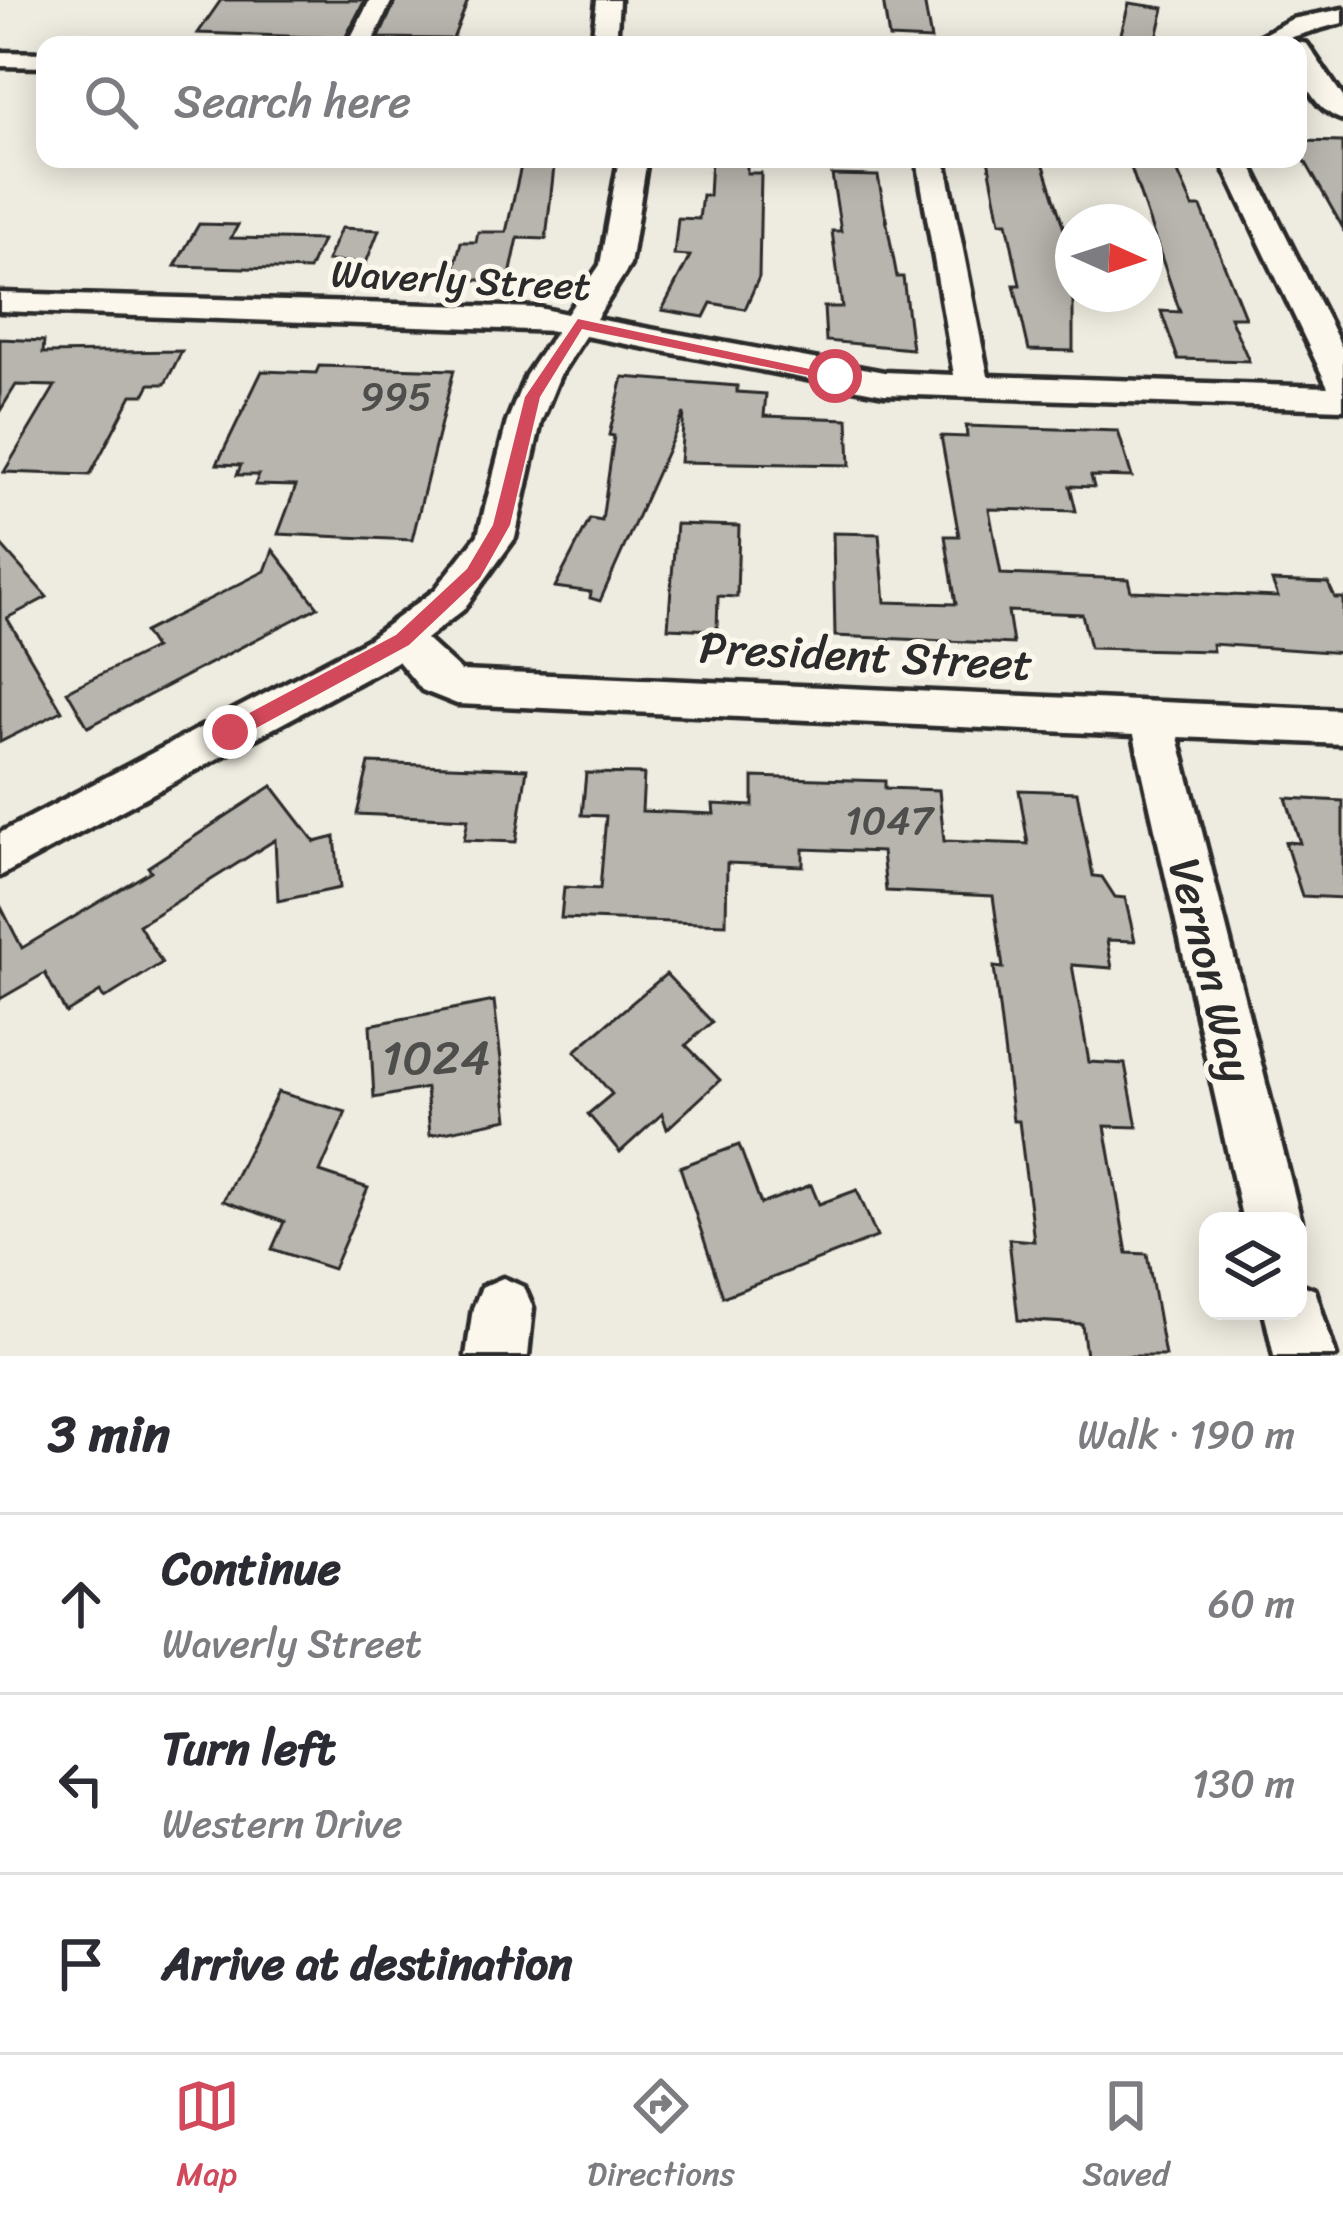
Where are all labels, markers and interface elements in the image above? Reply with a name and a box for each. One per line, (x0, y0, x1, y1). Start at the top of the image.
search box (36, 36, 1307, 168)
text: Search here (174, 62, 411, 142)
icon: search (78, 69, 144, 135)
north arrow (1055, 204, 1163, 312)
street label: Waverly Street (329, 238, 593, 321)
route start (808, 349, 862, 403)
house number: 995 (360, 362, 432, 431)
street label: President Street (697, 607, 1035, 705)
route end (203, 705, 257, 759)
house number: 1047 (845, 786, 936, 855)
street label: Vernon Way (1145, 850, 1278, 1091)
house number: 1024 (382, 1015, 490, 1100)
map controls (1199, 1212, 1307, 1320)
button: layers (1199, 1212, 1307, 1320)
text: 3 min (48, 1389, 170, 1479)
text: Walk · 190 m (1077, 1400, 1295, 1469)
text: Continue (162, 1529, 341, 1609)
text: 60 m (1208, 1569, 1295, 1638)
icon: ahead (48, 1571, 114, 1637)
text: Waverly Street (162, 1609, 422, 1678)
text: Turn left (162, 1709, 335, 1789)
text: 130 m (1192, 1749, 1295, 1818)
icon: left (48, 1751, 114, 1817)
text: Western Drive (162, 1789, 403, 1858)
text: Arrive at destination (162, 1924, 572, 2004)
icon: arrive (48, 1931, 114, 1997)
tab: Map (174, 2073, 240, 2203)
tab: Directions (587, 2073, 735, 2203)
tab: Saved (1082, 2073, 1169, 2203)

